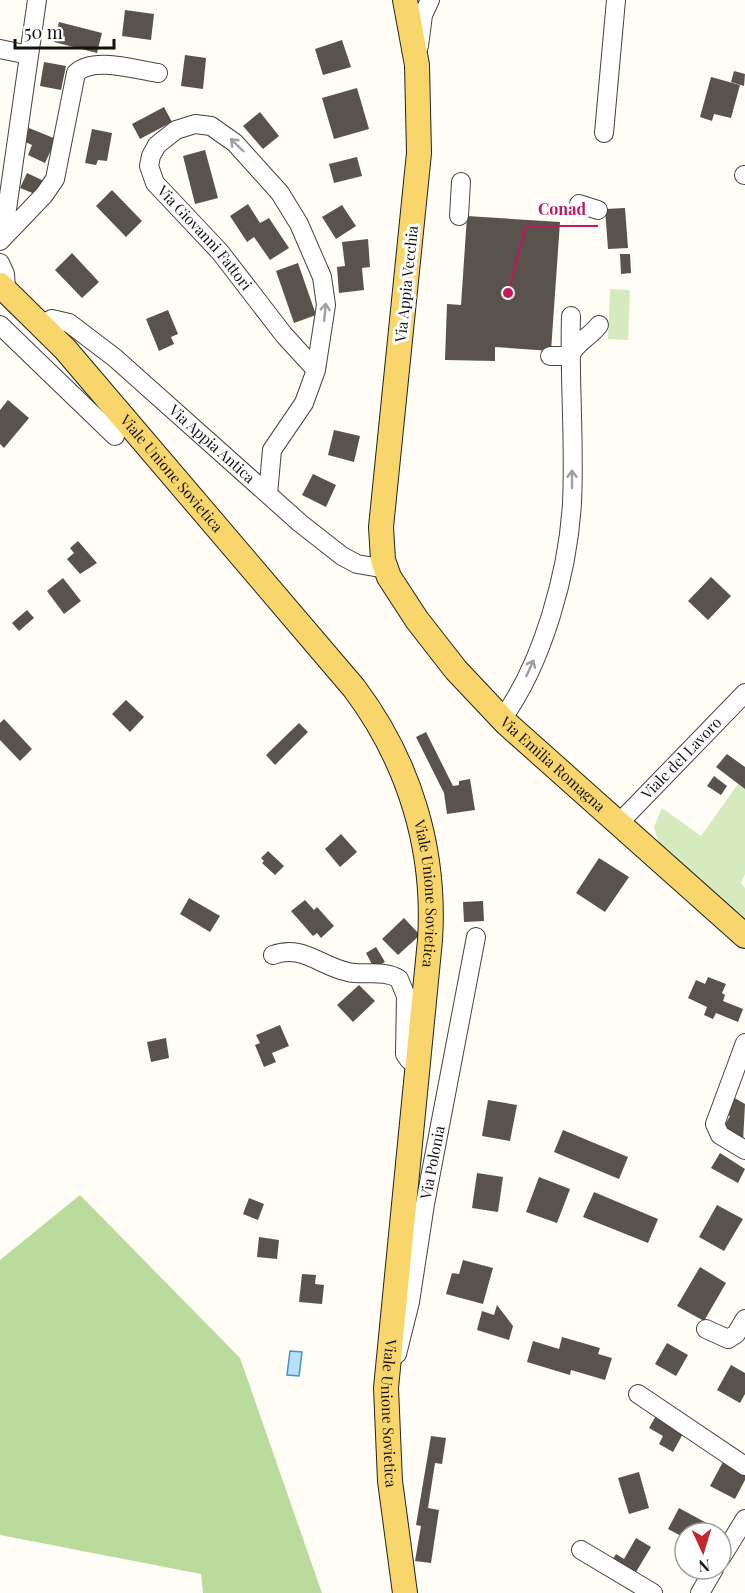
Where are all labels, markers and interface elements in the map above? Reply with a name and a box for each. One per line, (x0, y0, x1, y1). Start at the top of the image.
scale bar (15, 12, 114, 50)
text: 50 m (24, 20, 63, 44)
one-way arrow (229, 138, 244, 152)
street label: Via Giovanni Fattori (153, 180, 257, 294)
callout: Conad (526, 192, 598, 226)
text: Conad (538, 198, 586, 219)
street label: Via Appia Vecchia (390, 224, 422, 344)
one-way arrow (320, 303, 331, 323)
street label: Via Appia Antica (164, 399, 260, 487)
street label: Viale Unione Sovietica (116, 409, 228, 536)
one-way arrow (566, 469, 578, 489)
one-way arrow (525, 659, 537, 677)
street label: Via Emilia Romagna (495, 711, 610, 816)
street label: Viale del Lavoro (636, 712, 725, 804)
street label: Viale Unione Sovietica (410, 817, 442, 969)
street label: Via Polonia (415, 1123, 449, 1202)
street label: Viale Unione Sovietica (377, 1337, 402, 1489)
north arrow (673, 1521, 733, 1581)
text: N (697, 1556, 711, 1577)

